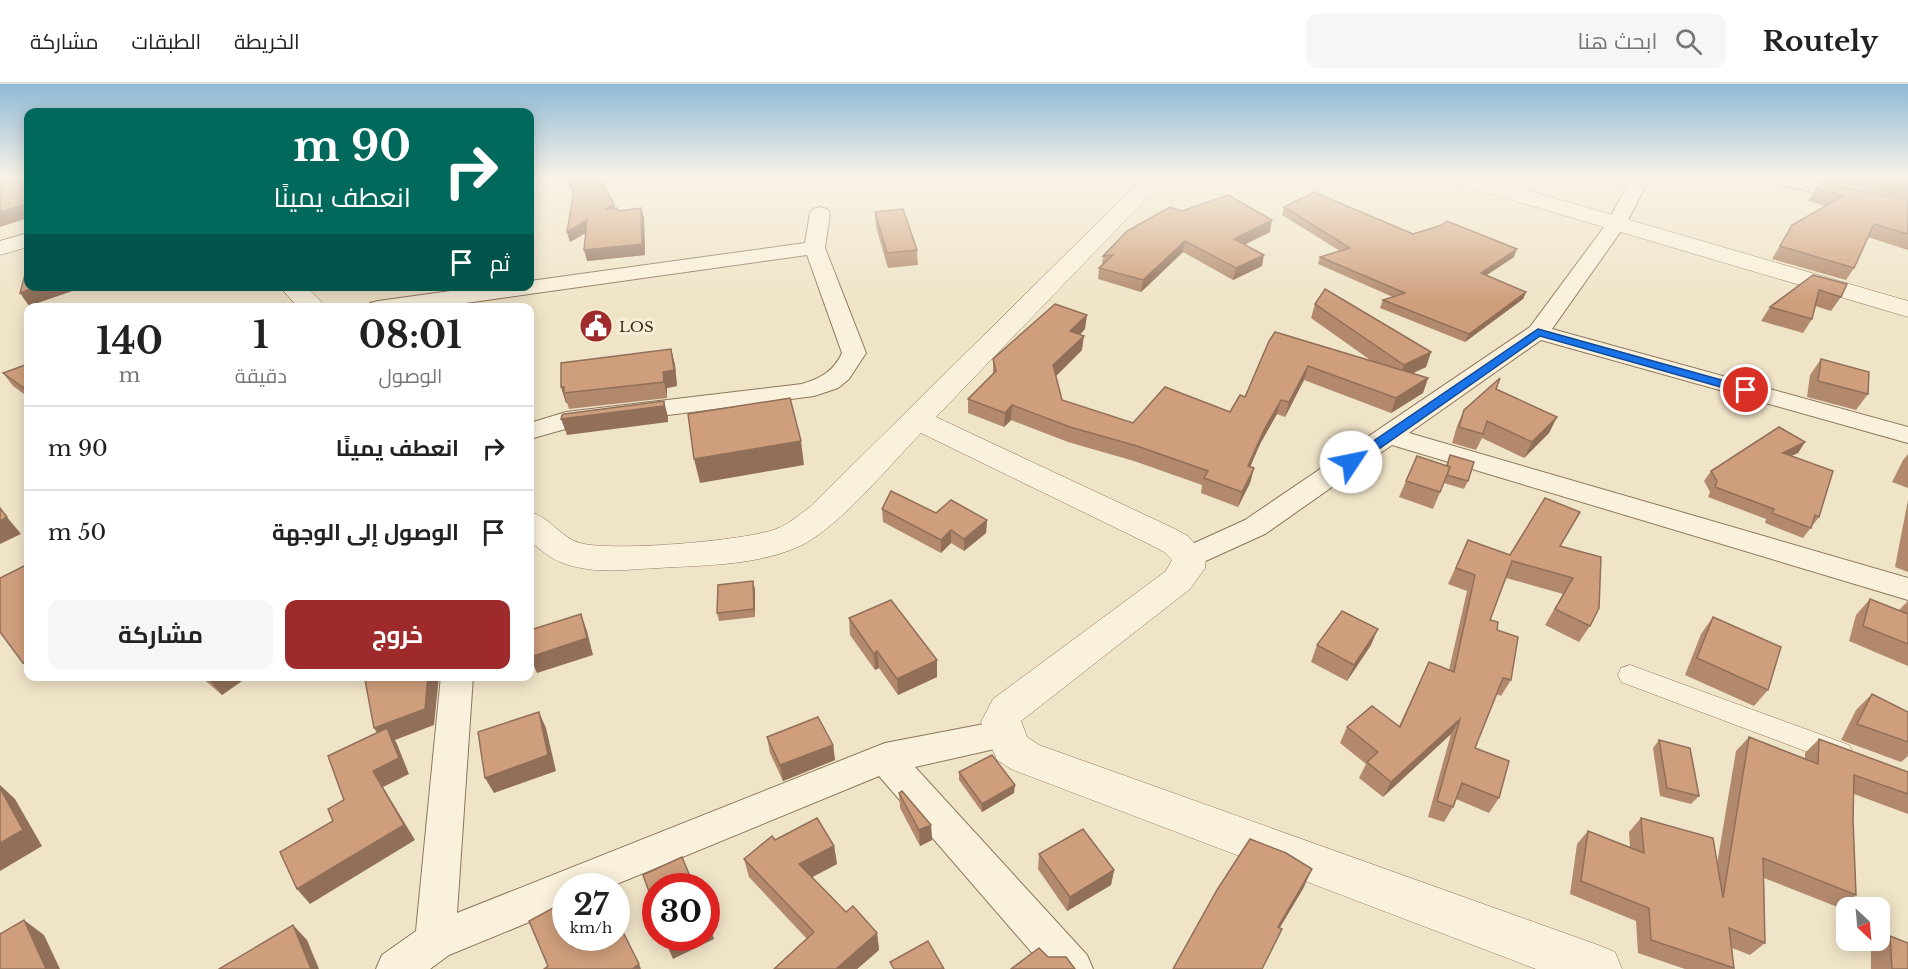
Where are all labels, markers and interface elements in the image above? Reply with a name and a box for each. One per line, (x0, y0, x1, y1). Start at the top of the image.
search box (1306, 14, 1726, 68)
text: Routely (1762, 24, 1878, 59)
icon: search (1672, 25, 1705, 58)
text: ابحث هنا (1578, 28, 1657, 55)
text: مشاركة (30, 29, 99, 55)
text: الطبقات (132, 29, 201, 55)
text: الخريطة (234, 29, 300, 55)
text: 90 m (293, 120, 411, 172)
icon: right (432, 132, 510, 210)
text: انعطف يمينًا (274, 181, 411, 214)
icon: arrive (445, 246, 478, 279)
text: ثم (490, 250, 510, 277)
public building icon: LOS (578, 308, 614, 344)
text: 1 (253, 313, 269, 358)
text: 08:01 (359, 313, 462, 358)
place label: LOS (619, 317, 654, 336)
text: 140 (96, 319, 163, 364)
text: m (119, 363, 140, 387)
text: دقيقة (235, 364, 287, 388)
text: الوصول (379, 364, 442, 388)
pin (1720, 364, 1771, 415)
icon: arrive (1729, 373, 1762, 406)
position arrow (1319, 430, 1383, 494)
icon: right (477, 432, 510, 465)
text: 90 m (48, 435, 108, 462)
text: انعطف يمينًا (336, 435, 459, 462)
icon: arrive (477, 516, 510, 549)
text: 50 m (48, 519, 106, 546)
text: الوصول إلى الوجهة (272, 519, 459, 546)
button: مشاركة (48, 600, 273, 669)
button: خروج (285, 600, 510, 669)
speed limit sign: 30 (642, 873, 720, 951)
text: 27 (573, 886, 609, 923)
north arrow (1836, 897, 1890, 951)
map controls (1836, 897, 1890, 951)
text: km/h (570, 918, 612, 937)

